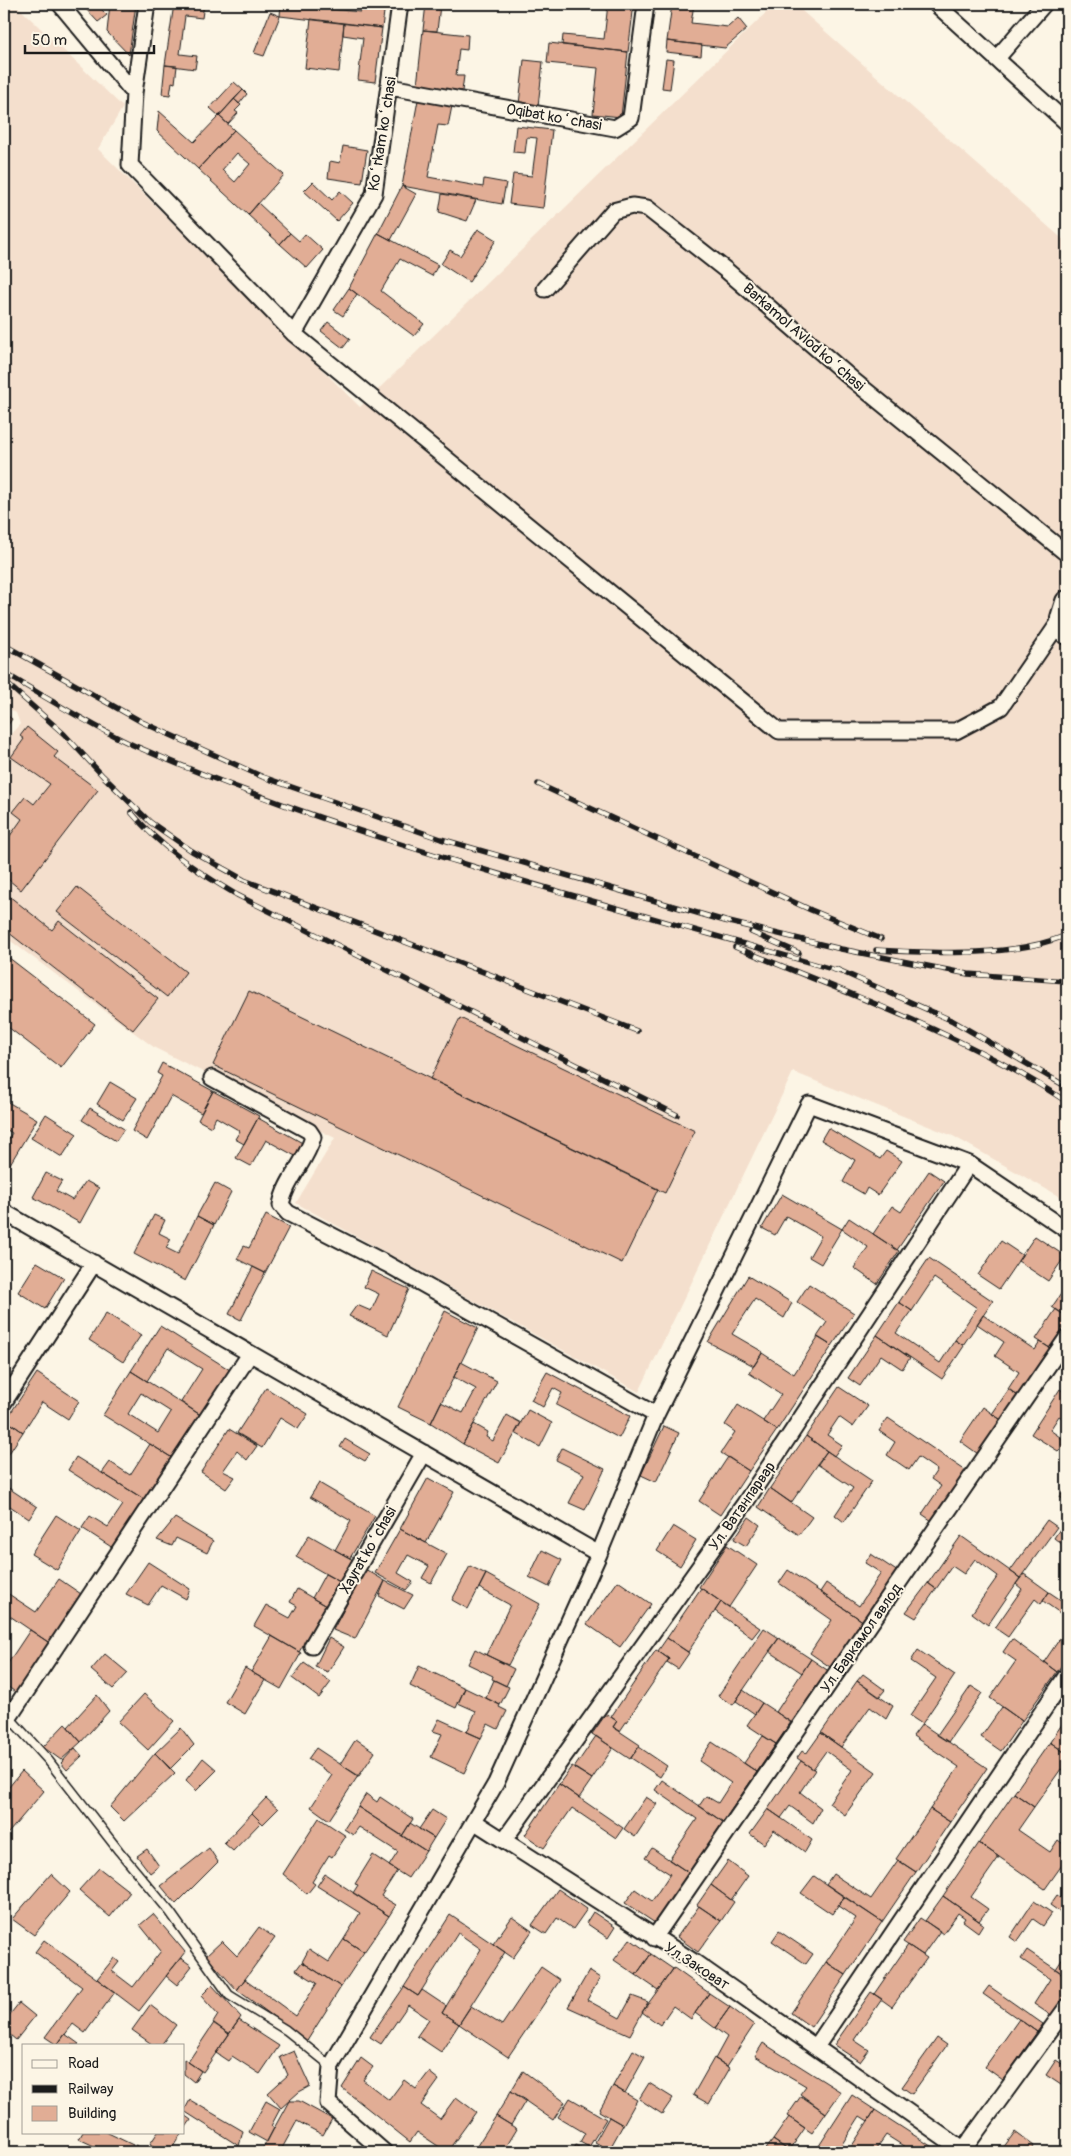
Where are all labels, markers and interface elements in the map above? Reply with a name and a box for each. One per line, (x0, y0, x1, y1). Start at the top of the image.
scale bar (25, 22, 154, 54)
text: 50 m (32, 31, 67, 50)
street label: Koʻrkam koʻchasi (364, 75, 401, 193)
street label: Oqibat koʻchasi (505, 100, 604, 135)
street label: Barkamol Аvlod koʻchasi (739, 279, 869, 396)
street label: Ул. Ватанпарвар (705, 1458, 780, 1554)
street label: Xayrat koʻchasi (336, 1503, 401, 1597)
street label: Ул. Баркамол авлод (816, 1580, 906, 1697)
street label: Ул.Заковат (661, 1938, 733, 1995)
legend (22, 2044, 185, 2134)
text: Road (68, 2054, 99, 2073)
text: Railway (68, 2080, 114, 2099)
text: Building (68, 2104, 116, 2123)

